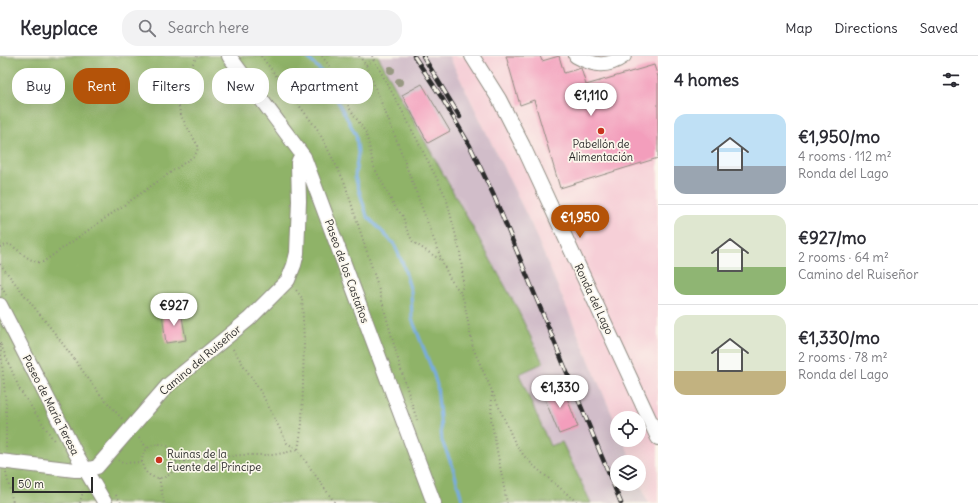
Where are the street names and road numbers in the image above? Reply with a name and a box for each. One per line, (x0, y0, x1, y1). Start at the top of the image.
street label: Paseo de los Castaños (322, 217, 372, 325)
street label: Ronda del Lago (571, 261, 617, 337)
street label: Camino del Ruiseñor (156, 322, 244, 398)
street label: Paseo de María Teresa (20, 353, 82, 457)

